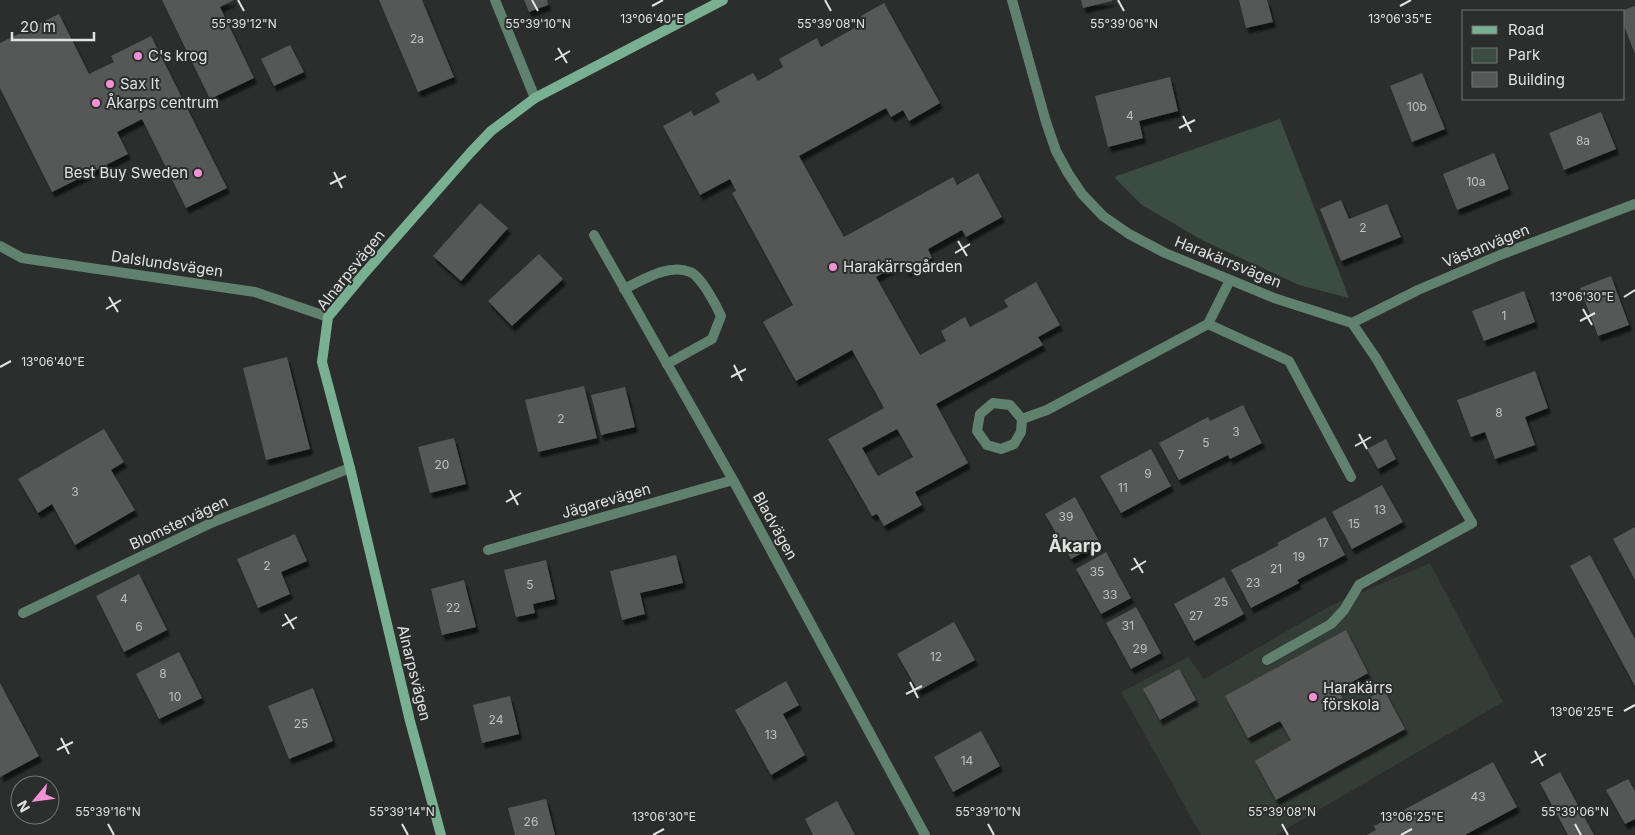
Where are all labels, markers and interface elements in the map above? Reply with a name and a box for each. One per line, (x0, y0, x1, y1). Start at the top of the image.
scale bar (12, 10, 95, 42)
legend (1462, 10, 1625, 100)
text: 13°06'40"E (620, 11, 684, 26)
text: 13°06'35"E (1368, 11, 1432, 26)
text: 55°39'12"N (211, 16, 277, 31)
text: 55°39'10"N (505, 16, 571, 31)
text: 55°39'08"N (797, 16, 865, 31)
text: 55°39'06"N (1090, 16, 1158, 31)
text: 20 m (20, 17, 56, 36)
text: Road (1508, 20, 1544, 39)
house number: 2a (410, 31, 424, 46)
text: Park (1508, 45, 1541, 64)
place label: C's krog (148, 46, 207, 65)
marker: C's krog (132, 50, 144, 62)
text: Building (1508, 70, 1565, 89)
place label: Sax It (120, 74, 160, 93)
marker: Sax It (104, 78, 116, 90)
place label: Åkarps centrum (106, 93, 219, 112)
marker: Åkarps centrum (90, 97, 102, 109)
house number: 10b (1407, 99, 1427, 114)
house number: 4 (1126, 108, 1134, 123)
house number: 8a (1576, 133, 1590, 148)
place label: Best Buy Sweden (64, 163, 188, 182)
marker: Best Buy Sweden (192, 167, 204, 179)
house number: 10a (1466, 174, 1486, 189)
house number: 2 (1359, 220, 1367, 235)
street label: Västanvägen (1440, 220, 1532, 272)
street label: Alnarpsvägen (312, 226, 389, 314)
street label: Harakärrsvägen (1172, 232, 1284, 292)
street label: Dalslundsvägen (110, 246, 224, 281)
place label: Harakärrsgården (843, 257, 963, 276)
marker: Harakärrsgården (827, 261, 839, 273)
text: 13°06'30"E (1550, 289, 1614, 304)
house number: 1 (1502, 308, 1506, 323)
text: 13°06'40"E (21, 354, 85, 369)
house number: 8 (1495, 405, 1503, 420)
house number: 2 (557, 411, 565, 426)
house number: 3 (1232, 424, 1240, 439)
house number: 5 (1202, 435, 1210, 450)
house number: 7 (1178, 447, 1185, 462)
house number: 20 (435, 457, 449, 472)
house number: 9 (1144, 466, 1152, 481)
street label: Jägarevägen (559, 479, 653, 522)
house number: 11 (1118, 480, 1128, 495)
house number: 3 (71, 484, 79, 499)
street label: Bladvägen (749, 488, 802, 563)
street label: Blomstervägen (127, 491, 231, 554)
house number: 13 (1374, 502, 1386, 517)
house number: 39 (1059, 509, 1073, 524)
house number: 15 (1348, 516, 1360, 531)
district label: Åkarp (1048, 534, 1102, 556)
house number: 17 (1317, 535, 1329, 550)
house number: 19 (1293, 549, 1305, 564)
house number: 2 (263, 558, 271, 573)
house number: 21 (1270, 561, 1282, 576)
house number: 35 (1090, 564, 1104, 579)
house number: 23 (1246, 575, 1260, 590)
house number: 5 (526, 577, 534, 592)
house number: 33 (1103, 587, 1117, 602)
house number: 4 (120, 591, 128, 606)
house number: 25 (1214, 594, 1228, 609)
house number: 22 (446, 600, 460, 615)
house number: 27 (1189, 608, 1203, 623)
house number: 31 (1122, 618, 1134, 633)
house number: 6 (135, 619, 143, 634)
street label: Alnarpsvägen (393, 623, 436, 723)
house number: 29 (1133, 641, 1147, 656)
house number: 12 (930, 649, 942, 664)
house number: 8 (159, 666, 167, 681)
place label: Harakärrs förskola (1323, 678, 1393, 714)
house number: 10 (169, 689, 181, 704)
marker: Harakärrs förskola (1307, 691, 1319, 703)
text: 13°06'25"E (1550, 704, 1614, 719)
house number: 24 (489, 712, 504, 727)
house number: 25 (294, 716, 308, 731)
house number: 13 (765, 727, 777, 742)
house number: 14 (961, 753, 974, 768)
north arrow (10, 775, 60, 825)
house number: 43 (1470, 789, 1486, 804)
text: N (13, 798, 33, 815)
text: 55°39'16"N (75, 804, 141, 819)
text: 55°39'14"N (369, 804, 435, 819)
text: 55°39'10"N (955, 804, 1021, 819)
text: 55°39'08"N (1248, 804, 1316, 819)
text: 55°39'06"N (1541, 804, 1609, 819)
text: 13°06'30"E (632, 809, 696, 824)
text: 13°06'25"E (1380, 809, 1444, 824)
house number: 26 (524, 814, 538, 829)

